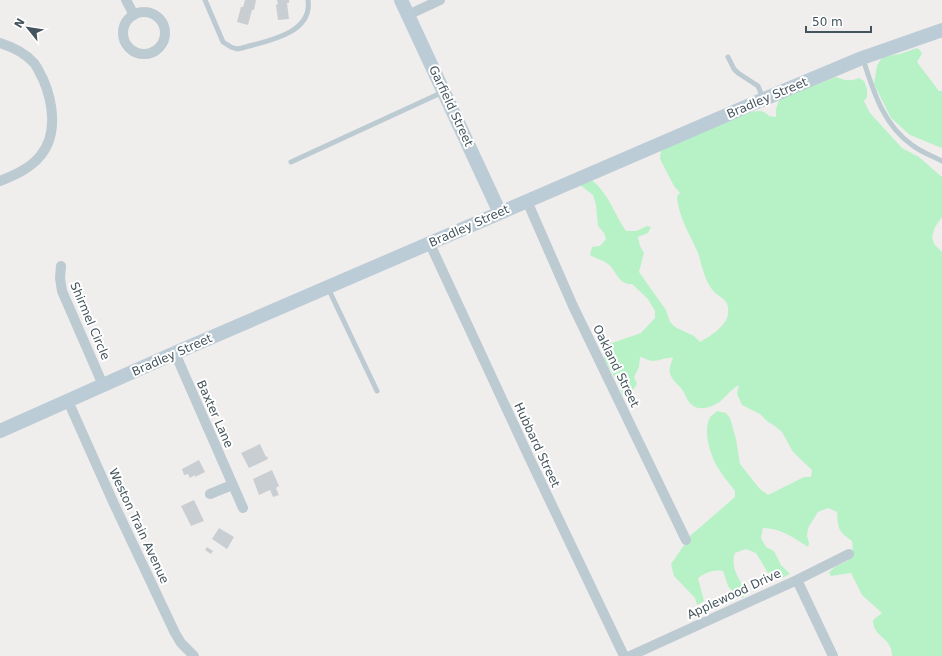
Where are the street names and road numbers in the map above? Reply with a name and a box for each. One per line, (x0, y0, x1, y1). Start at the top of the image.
street label: Garfield Street (426, 63, 476, 149)
street label: Bradley Street (725, 75, 810, 121)
street label: Bradley Street (427, 202, 512, 250)
street label: Shirmel Circle (67, 280, 113, 362)
street label: Oakland Street (590, 323, 642, 410)
street label: Bradley Street (130, 331, 215, 379)
street label: Baxter Lane (194, 378, 236, 450)
street label: Hubbard Street (511, 400, 563, 490)
street label: Weston Train Avenue (106, 466, 172, 586)
street label: Applewood Drive (685, 566, 783, 622)

